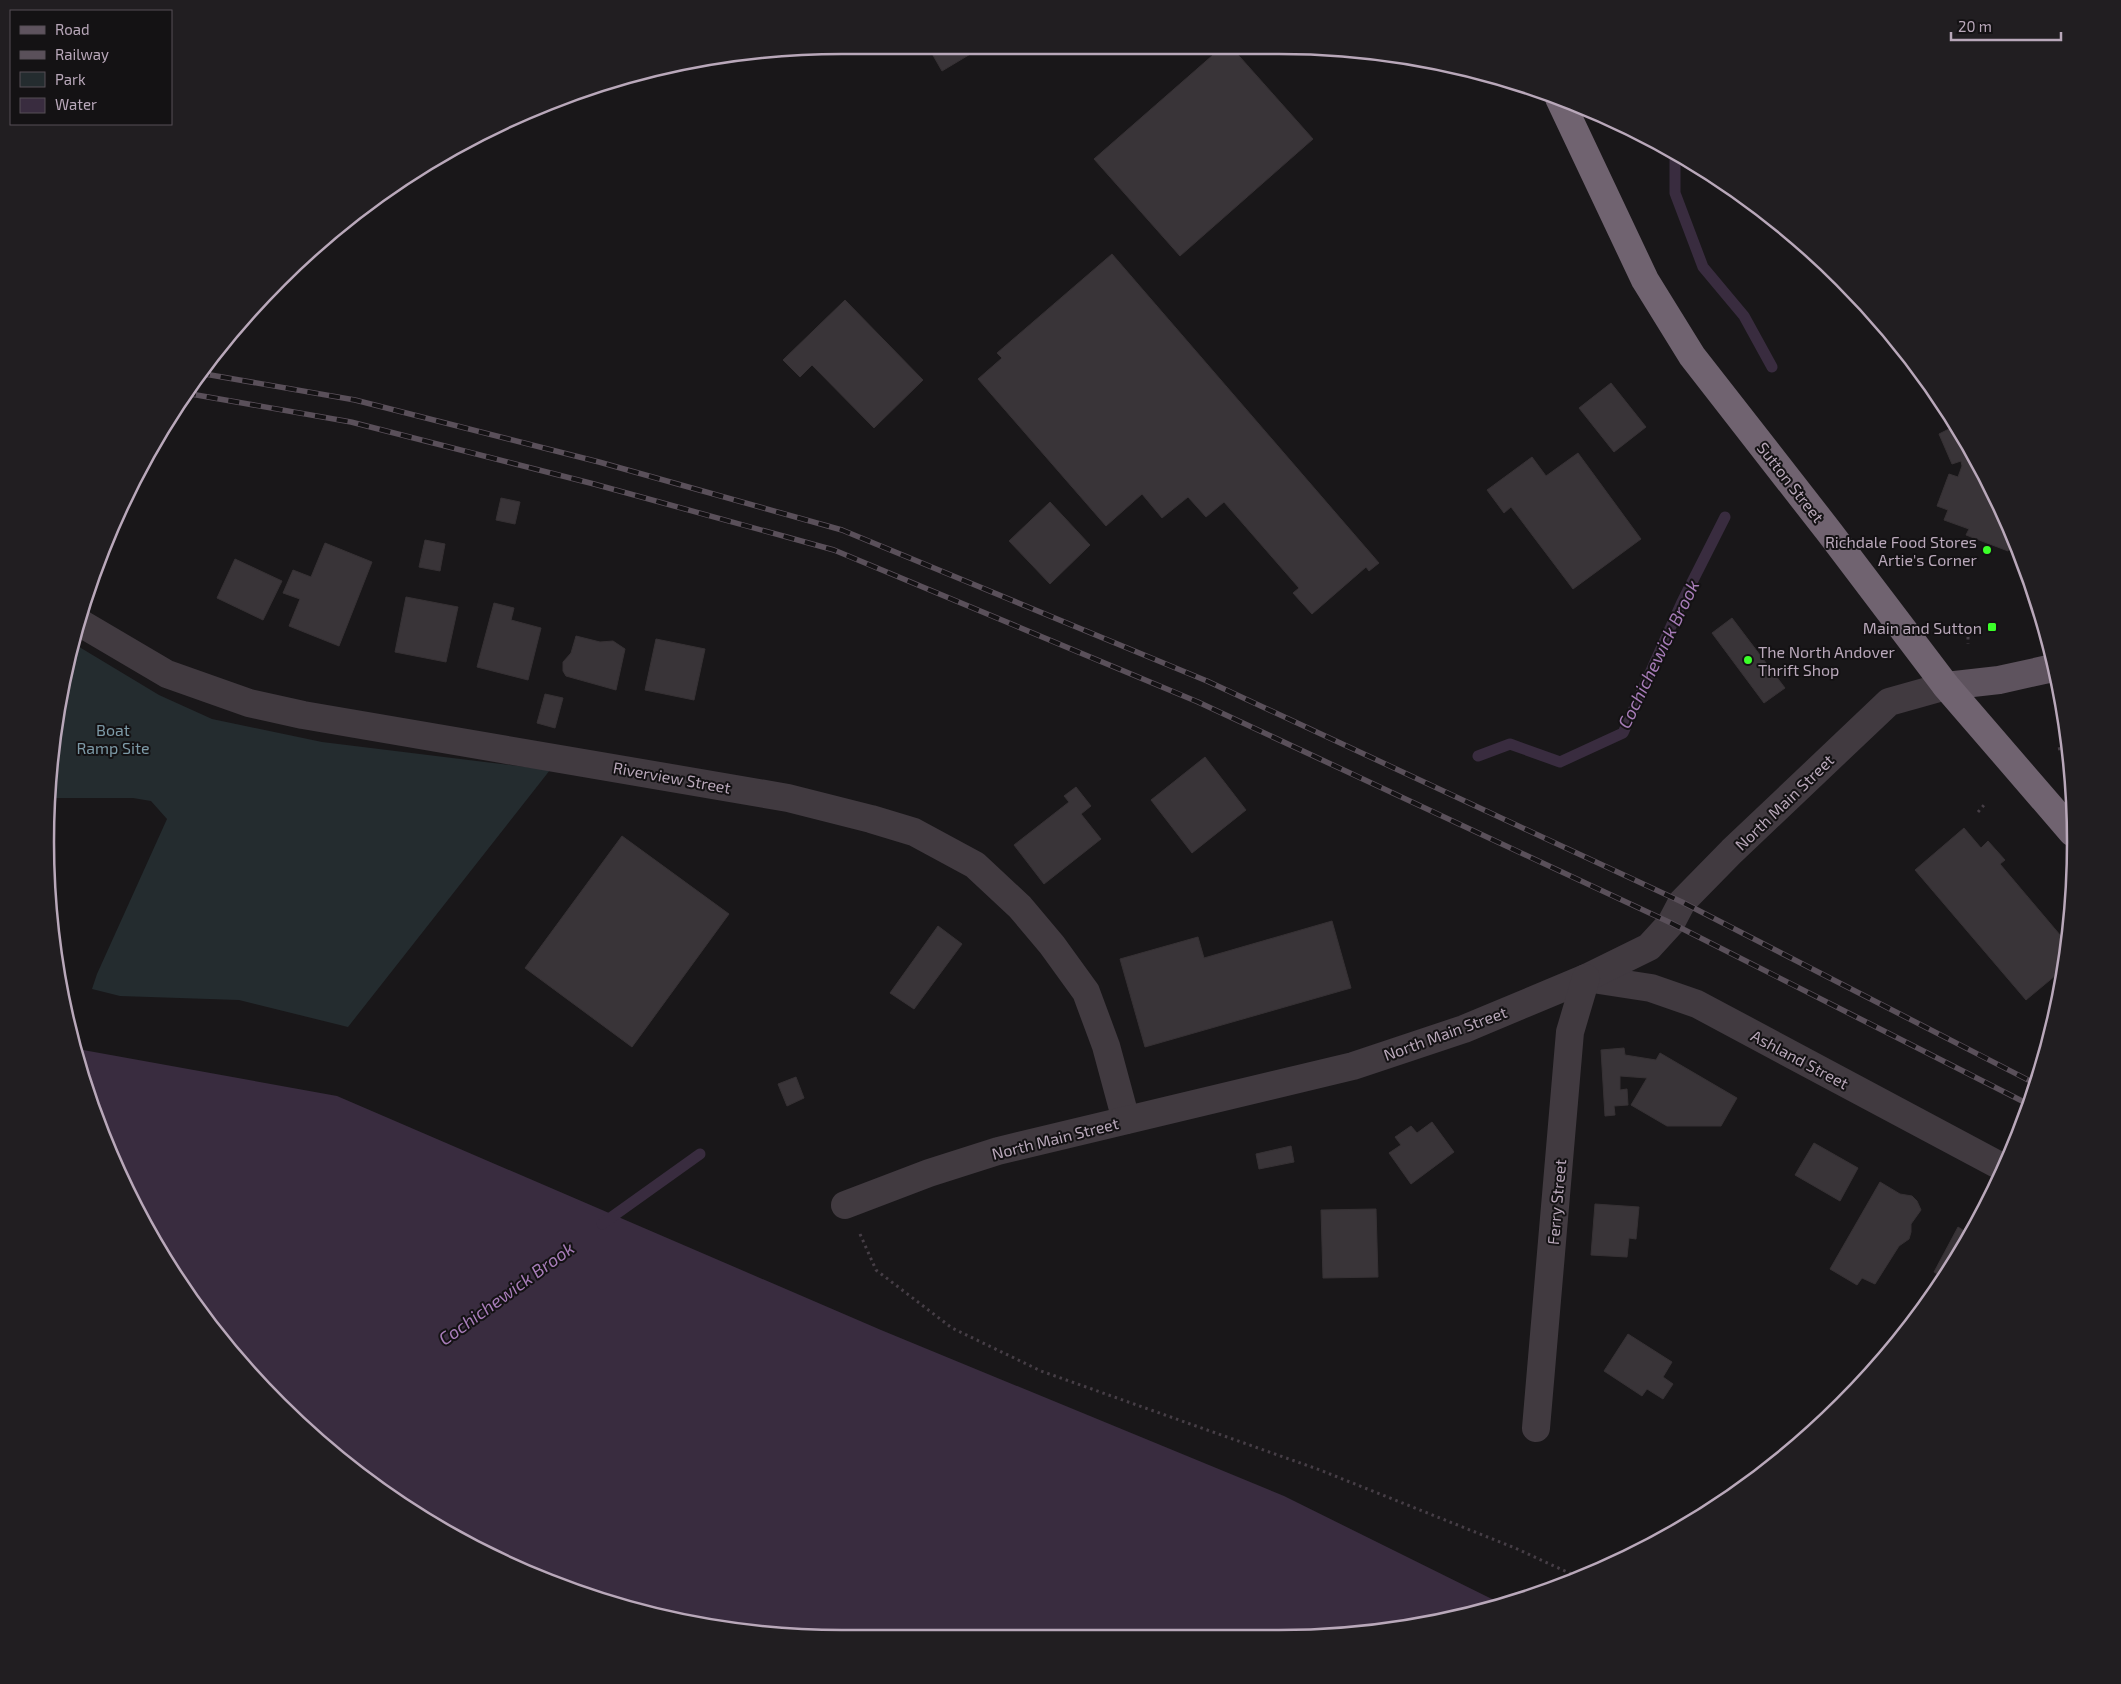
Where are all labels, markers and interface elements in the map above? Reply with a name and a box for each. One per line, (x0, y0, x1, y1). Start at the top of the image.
legend (10, 10, 172, 125)
scale bar (1951, 10, 2061, 42)
text: 20 m (1958, 17, 1992, 35)
text: Road (55, 20, 90, 38)
text: Railway (55, 45, 109, 63)
text: Park (55, 70, 86, 88)
text: Water (55, 95, 97, 113)
street label: Sutton Street (1754, 438, 1828, 526)
place label: Richdale Food Stores Artie's Corner (1825, 532, 1978, 569)
marker: Richdale Food Stores Artie's Corner (1981, 544, 1993, 556)
water label: Cochichewick Brook (1613, 576, 1703, 732)
place label: Main and Sutton (1863, 618, 1982, 637)
marker: Main and Sutton (1986, 621, 1998, 633)
place label: The North Andover Thrift Shop (1758, 642, 1895, 679)
marker: The North Andover Thrift Shop (1742, 654, 1754, 666)
park label: Boat Ramp Site (76, 720, 150, 757)
street label: North Main Street (1731, 750, 1837, 854)
street label: Riverview Street (612, 757, 732, 797)
street label: North Main Street (1381, 1002, 1509, 1064)
street label: Ashland Street (1748, 1025, 1852, 1093)
street label: North Main Street (990, 1113, 1120, 1163)
street label: Ferry Street (1543, 1158, 1569, 1246)
water label: Cochichewick Brook (434, 1236, 578, 1350)

